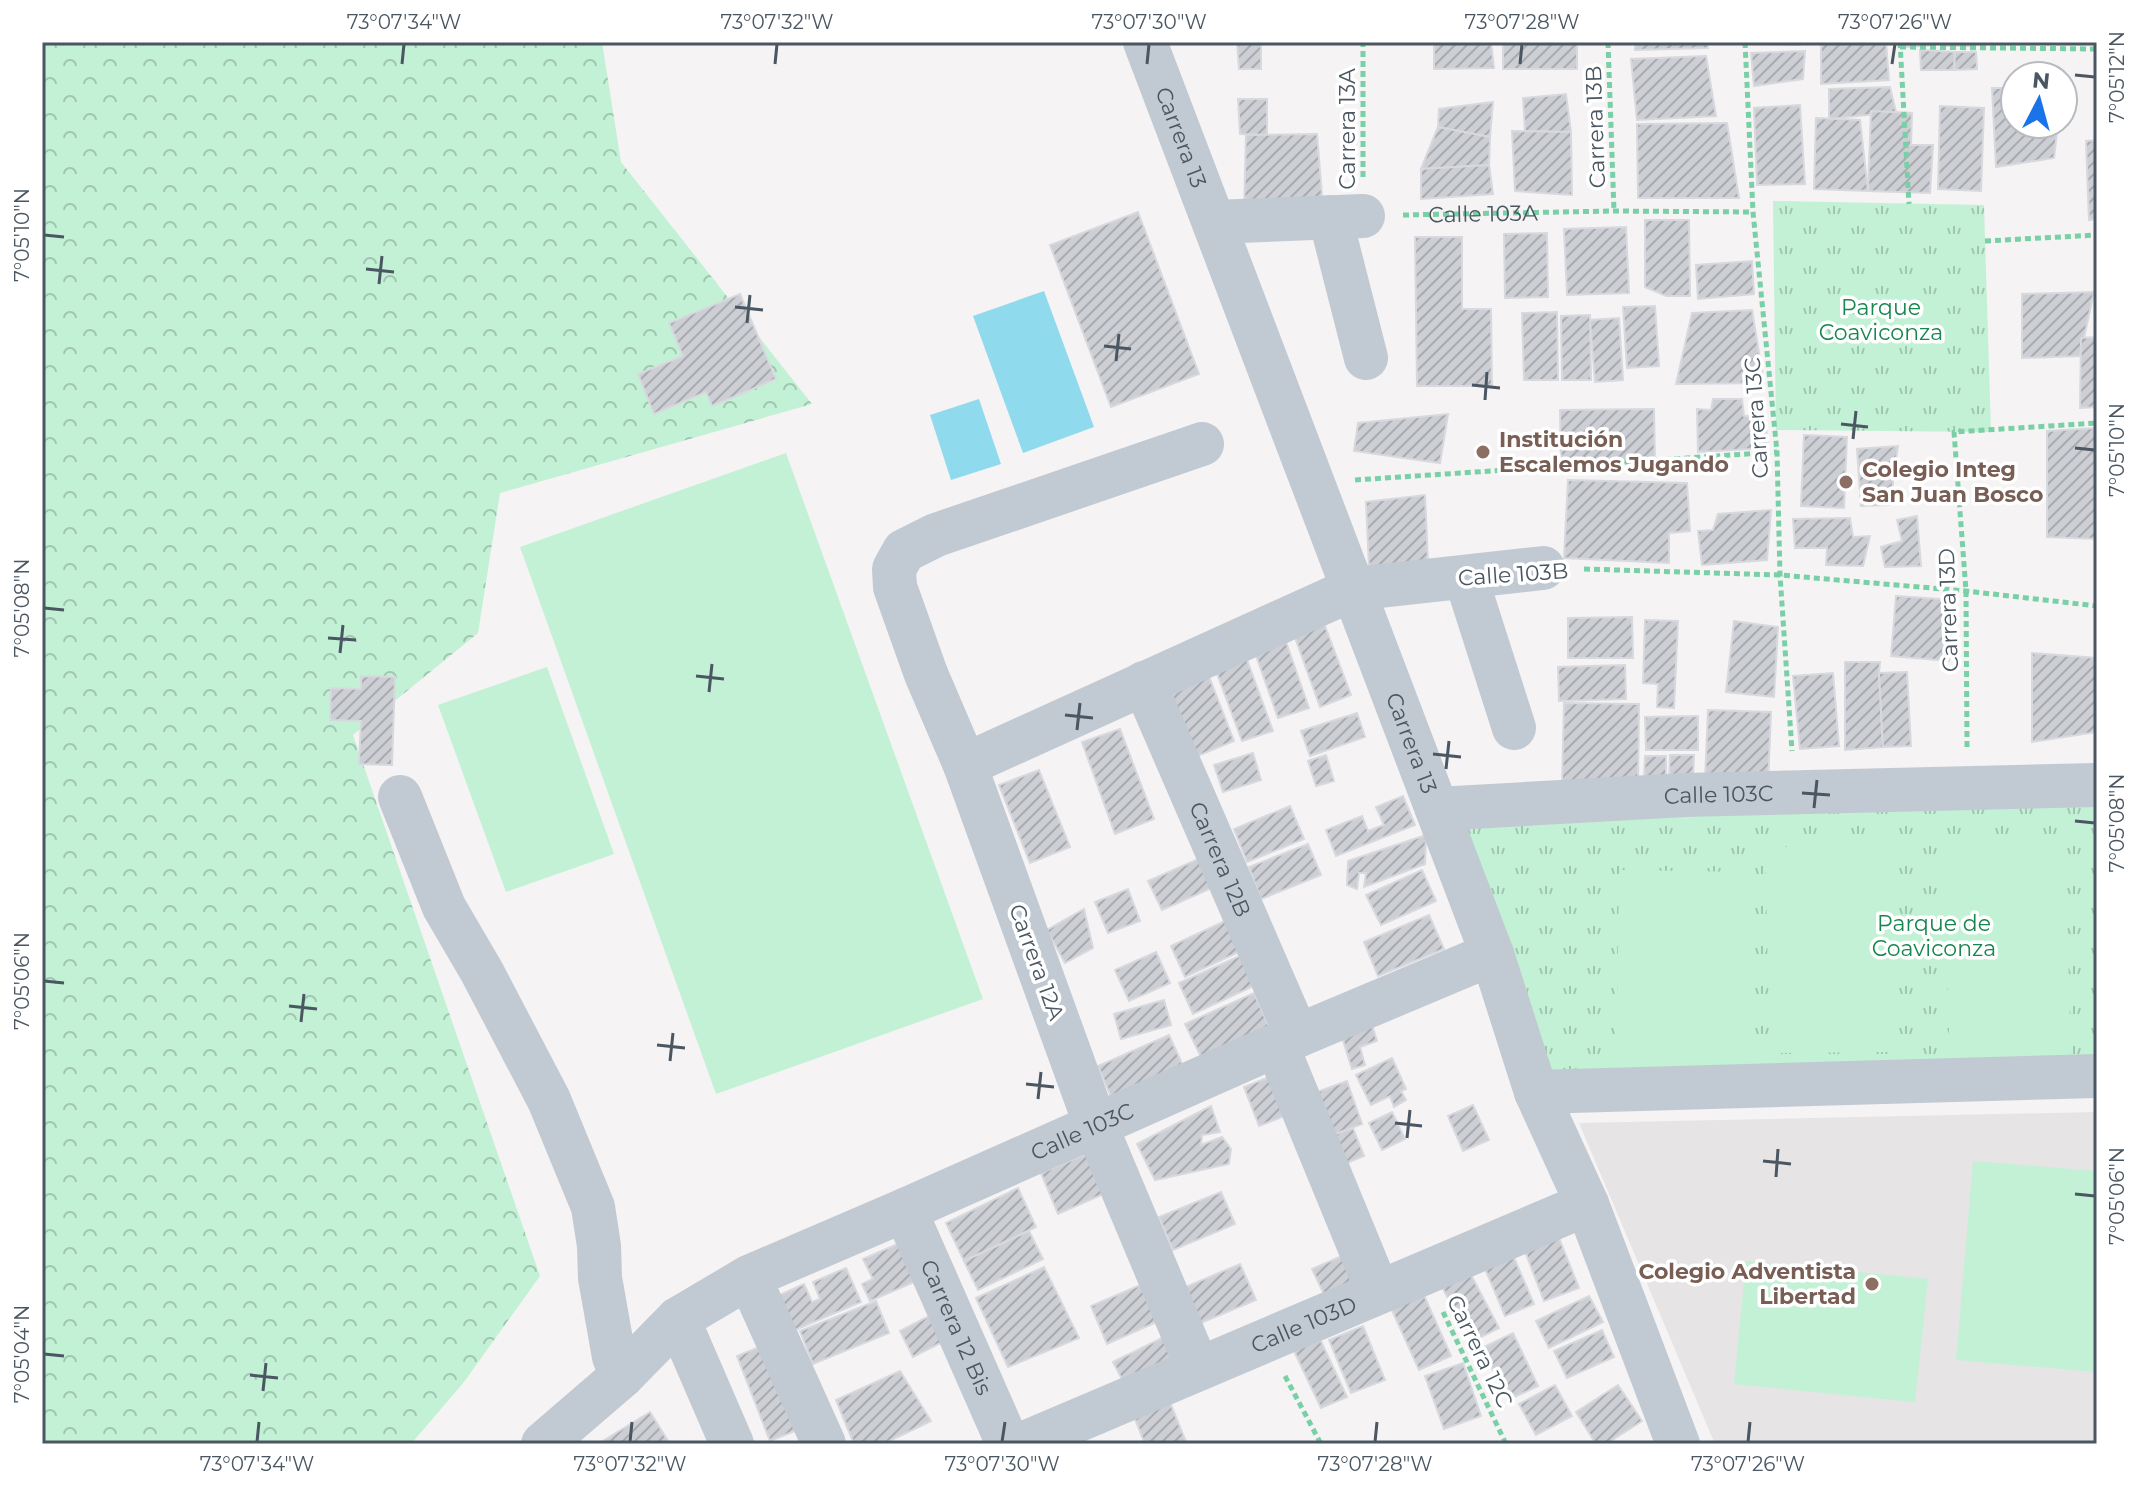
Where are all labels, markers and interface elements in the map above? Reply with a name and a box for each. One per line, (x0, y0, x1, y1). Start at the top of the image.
text: 73°07'34"W (347, 10, 461, 34)
text: 73°07'32"W (720, 10, 834, 34)
text: 73°07'30"W (1091, 10, 1207, 34)
text: 73°07'28"W (1465, 10, 1579, 34)
text: 73°07'26"W (1838, 10, 1952, 34)
text: 7°05'12"N (2105, 31, 2129, 123)
north arrow (1999, 60, 2079, 140)
street label: Carrera 13B (1580, 65, 1611, 189)
text: N (2031, 66, 2051, 95)
street label: Carrera 13A (1334, 68, 1361, 190)
street label: Carrera 13 (1149, 83, 1212, 192)
text: 7°05'10"N (10, 188, 34, 282)
street label: Calle 103A (1428, 199, 1538, 229)
park label: Parque Coaviconza (1819, 294, 1943, 346)
street label: Carrera 13C (1739, 356, 1774, 480)
text: 7°05'10"N (2105, 403, 2129, 497)
place label: Institución Escalemos Jugando (1499, 426, 1729, 478)
marker: Institución Escalemos Jugando (1474, 443, 1492, 461)
place label: Colegio Integ San Juan Bosco (1862, 456, 2043, 508)
marker: Colegio Integ San Juan Bosco (1837, 473, 1855, 491)
street label: Carrera 13D (1933, 548, 1964, 672)
street label: Calle 103B (1457, 557, 1569, 592)
text: 7°05'08"N (10, 559, 34, 657)
street label: Carrera 13 (1380, 689, 1443, 797)
text: 7°05'08"N (2105, 774, 2129, 872)
street label: Calle 103C (1663, 780, 1774, 810)
street label: Carrera 12B (1183, 798, 1257, 921)
street label: Carrera 12A (1003, 900, 1070, 1024)
park label: Parque de Coaviconza (1872, 910, 1996, 962)
text: 7°05'06"N (10, 932, 34, 1030)
street label: Calle 103C (1027, 1097, 1138, 1167)
text: 7°05'06"N (2105, 1147, 2129, 1245)
street label: Carrera 12 Bis (915, 1256, 998, 1399)
place label: Colegio Adventista Libertad (1638, 1258, 1856, 1310)
marker: Colegio Adventista Libertad (1863, 1275, 1881, 1293)
street label: Calle 103D (1247, 1290, 1361, 1359)
street label: Carrera 12C (1441, 1291, 1518, 1412)
text: 7°05'04"N (10, 1305, 34, 1403)
text: 73°07'34"W (200, 1452, 314, 1476)
text: 73°07'32"W (573, 1452, 687, 1476)
text: 73°07'30"W (944, 1452, 1060, 1476)
text: 73°07'28"W (1318, 1452, 1432, 1476)
text: 73°07'26"W (1691, 1452, 1805, 1476)

